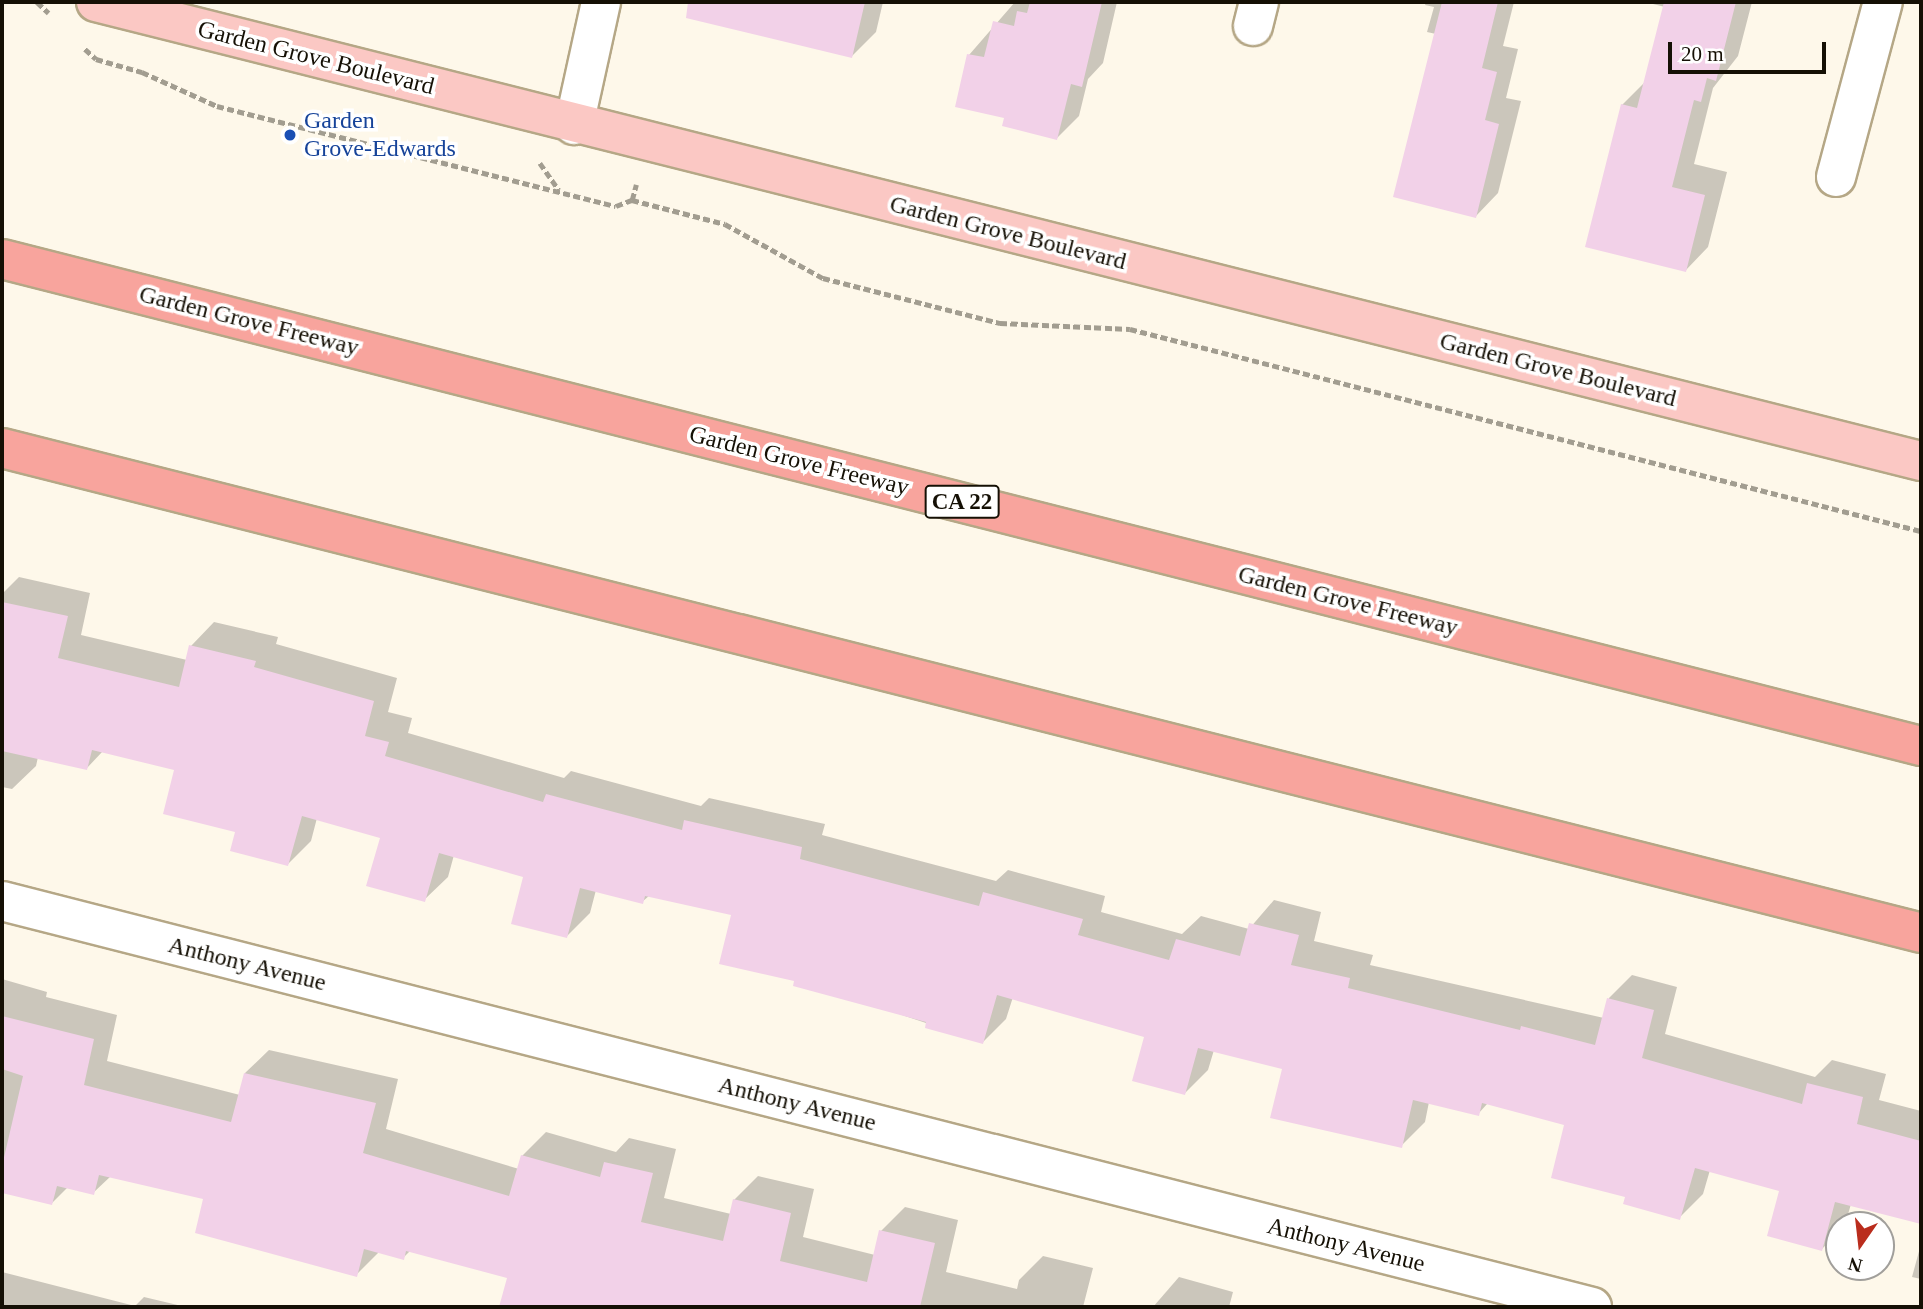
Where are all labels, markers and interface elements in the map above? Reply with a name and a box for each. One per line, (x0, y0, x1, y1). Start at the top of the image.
street label: Garden Grove Boulevard (195, 15, 437, 101)
scale bar (1671, 28, 1828, 72)
text: 20 m (1681, 42, 1724, 66)
place label: Garden Grove-Edwards (304, 107, 456, 163)
marker: Garden Grove-Edwards (282, 127, 298, 143)
street label: Garden Grove Boulevard (887, 190, 1129, 276)
street label: Garden Grove Freeway (136, 280, 362, 362)
street label: Garden Grove Boulevard (1437, 327, 1679, 413)
street label: Garden Grove Freeway (686, 420, 912, 502)
road number: CA 22 (923, 482, 1000, 522)
street label: Garden Grove Freeway (1235, 560, 1461, 642)
street label: Anthony Avenue (165, 930, 329, 998)
street label: Anthony Avenue (715, 1070, 879, 1138)
street label: Anthony Avenue (1264, 1211, 1428, 1279)
north arrow (1825, 1211, 1895, 1281)
text: N (1846, 1253, 1864, 1277)

